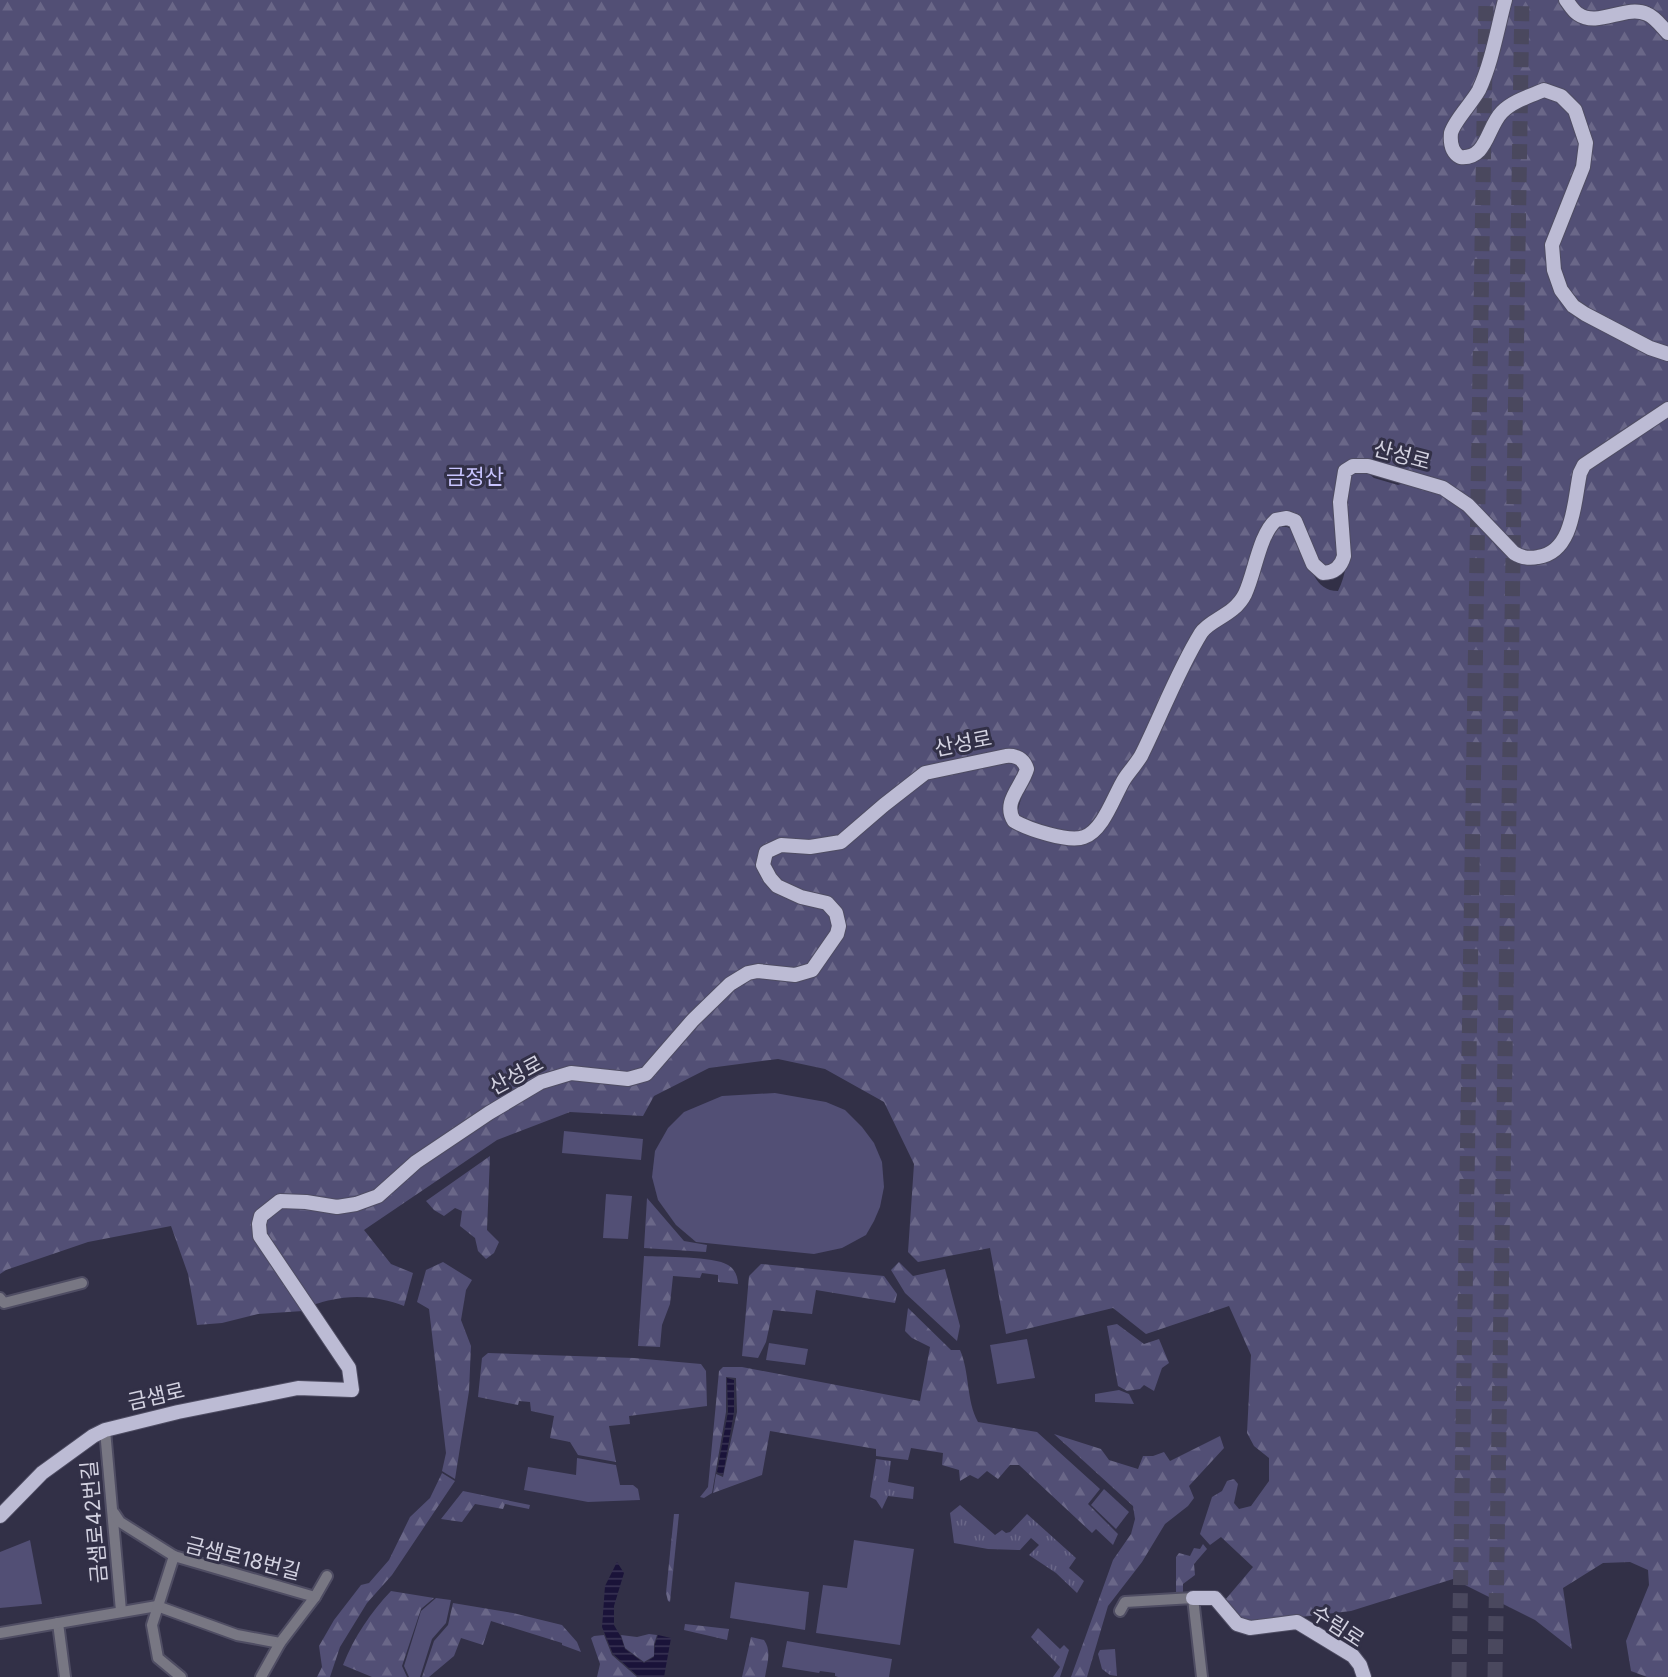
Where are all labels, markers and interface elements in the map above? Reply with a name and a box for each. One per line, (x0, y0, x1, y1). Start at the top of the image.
street label: 산성로 (1371, 435, 1433, 475)
park label: 금정산 (446, 464, 504, 489)
street label: 산성로 (932, 725, 994, 761)
street label: 산성로 (485, 1050, 547, 1100)
street label: 금샘로 (125, 1377, 187, 1415)
street label: 금샘로42번길 (76, 1460, 112, 1584)
street label: 금샘로18번길 (183, 1532, 303, 1584)
street label: 수림로 (1307, 1600, 1369, 1652)

